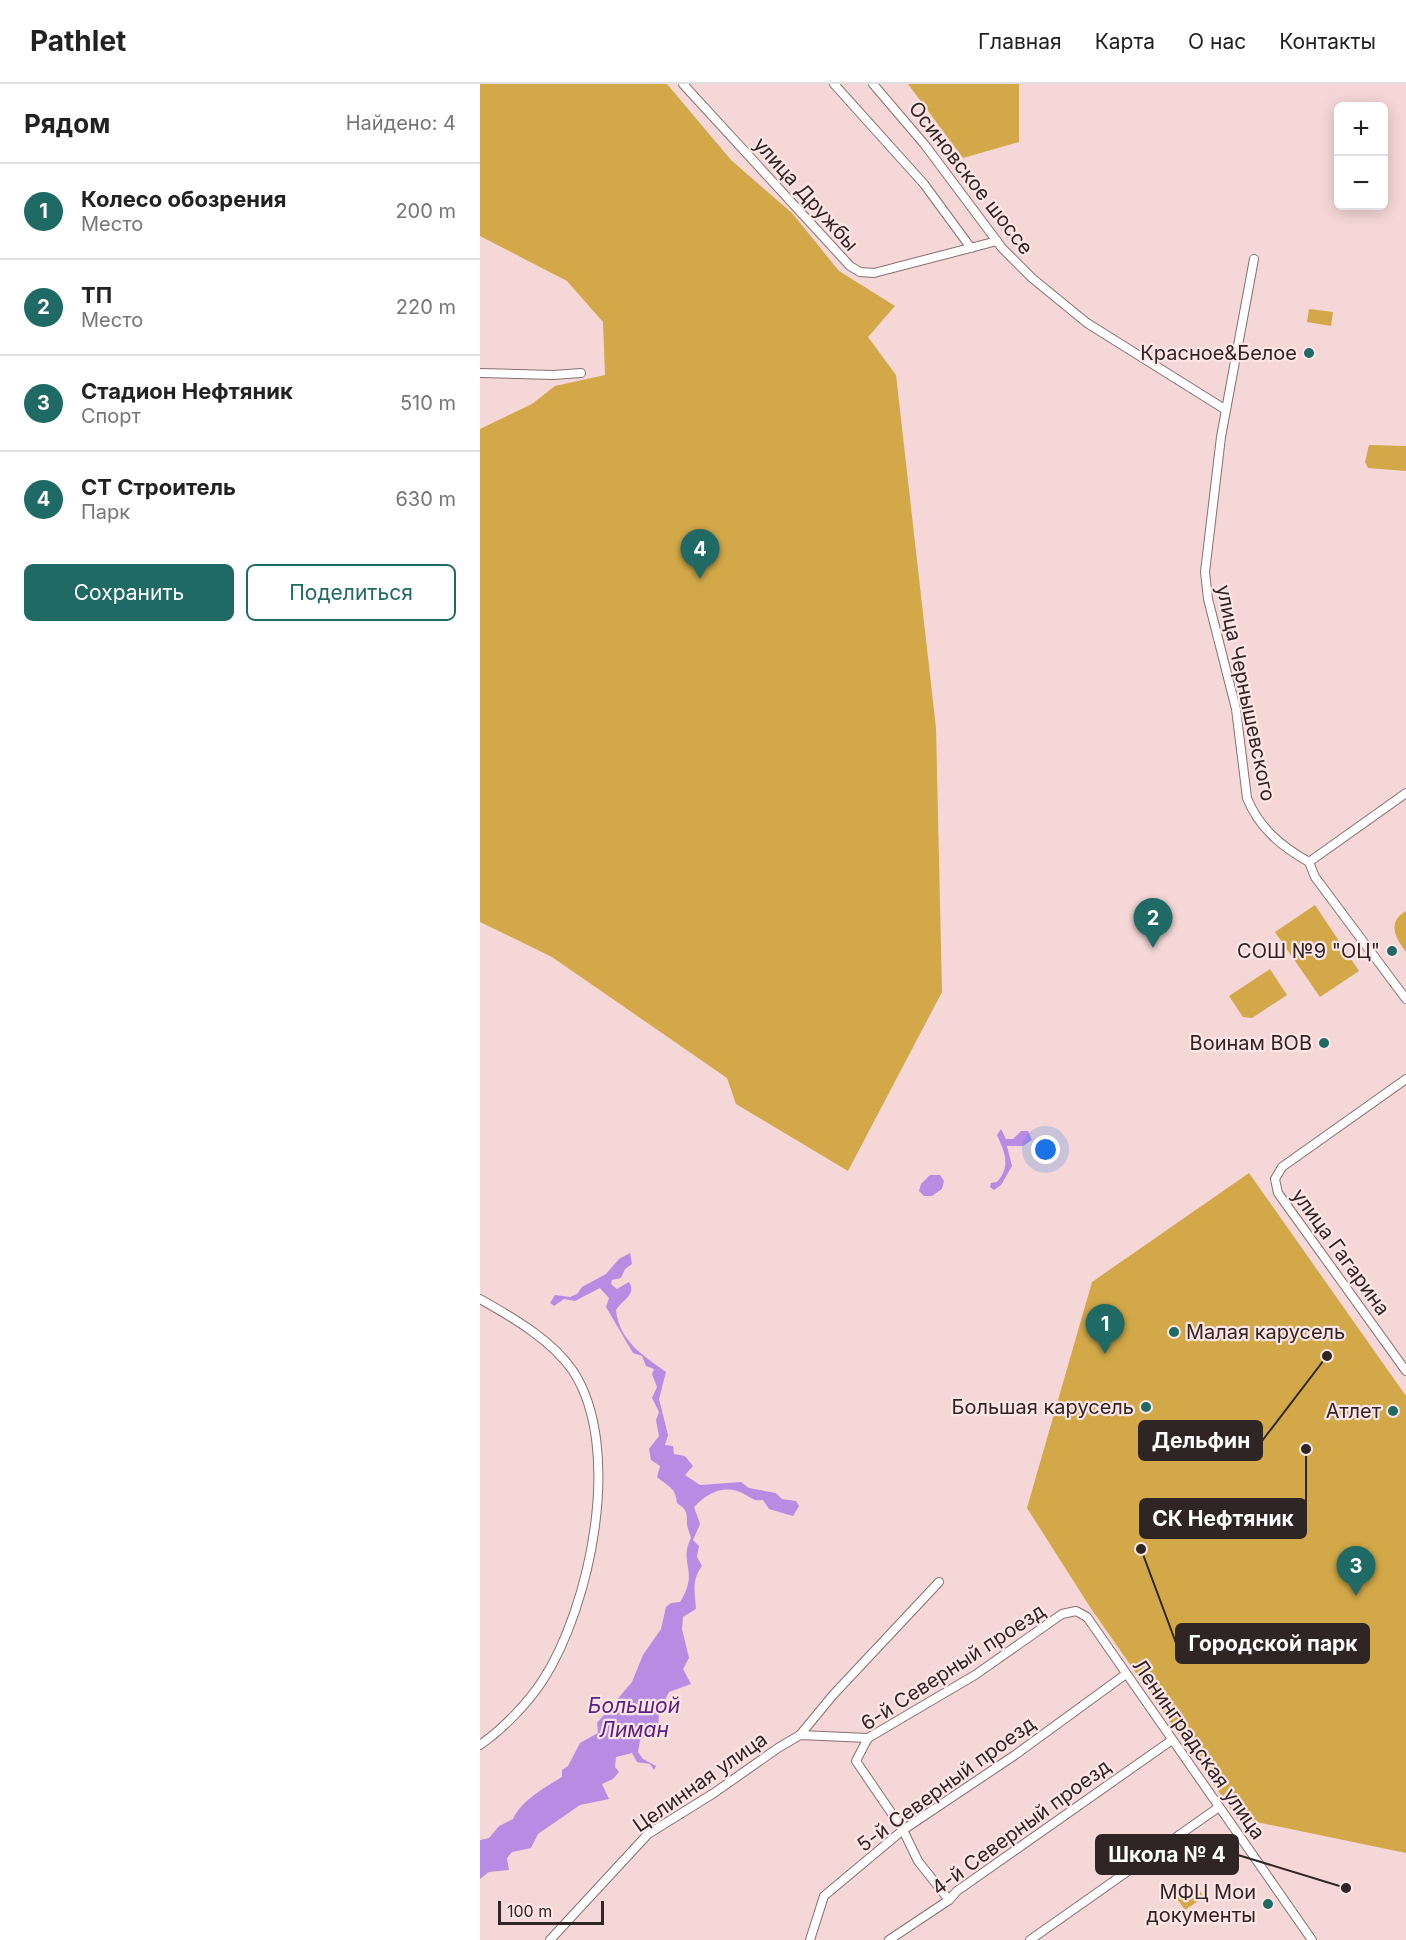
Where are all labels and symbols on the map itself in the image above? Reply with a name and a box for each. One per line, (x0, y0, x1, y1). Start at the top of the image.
street label: Осиновское шоссе (904, 97, 1038, 259)
street label: улица Дружбы (749, 132, 863, 256)
place label: Красное&Белое (1140, 341, 1297, 365)
marker: Красное&Белое (1302, 346, 1316, 360)
pin: 4 (680, 530, 720, 579)
street label: улица Чернышевского (1211, 583, 1281, 803)
pin: 2 (1134, 898, 1172, 948)
place label: СОШ №9 "ОЦ" (1237, 939, 1380, 963)
marker: СОШ №9 "ОЦ" (1385, 944, 1399, 958)
place label: Воинам ВОВ (1190, 1031, 1312, 1055)
marker: Воинам ВОВ (1317, 1036, 1331, 1050)
your location (1031, 1135, 1060, 1164)
street label: улица Гагарина (1287, 1184, 1395, 1320)
pin: 1 (1086, 1304, 1124, 1354)
place label: Малая карусель (1186, 1320, 1345, 1344)
marker: Малая карусель (1167, 1325, 1181, 1339)
place label: Большая карусель (951, 1395, 1134, 1419)
place label: Атлет (1326, 1399, 1382, 1423)
marker: Большая карусель (1139, 1400, 1153, 1414)
marker: Атлет (1386, 1404, 1400, 1418)
callout: Дельфин (1139, 1421, 1262, 1460)
text: Дельфин (1152, 1428, 1250, 1453)
callout: СК Нефтяник (1140, 1499, 1306, 1538)
text: СК Нефтяник (1152, 1506, 1295, 1531)
pin: 3 (1336, 1546, 1376, 1596)
street label: 6-й Северный проезд (856, 1598, 1050, 1736)
callout: Городской парк (1176, 1624, 1369, 1663)
text: Городской парк (1188, 1631, 1358, 1656)
street label: Ленинградская улица (1128, 1654, 1270, 1844)
water label: Большой Лиман (588, 1693, 680, 1742)
street label: 5-й Северный проезд (852, 1711, 1040, 1857)
street label: Целинная улица (628, 1727, 772, 1837)
street label: 4-й Северный проезд (927, 1754, 1115, 1900)
callout: Школа № 4 (1096, 1835, 1238, 1874)
text: Школа № 4 (1108, 1842, 1226, 1867)
place label: МФЦ Мои документы (1146, 1880, 1256, 1927)
marker: МФЦ Мои документы (1261, 1897, 1275, 1911)
scale bar (498, 1898, 604, 1926)

